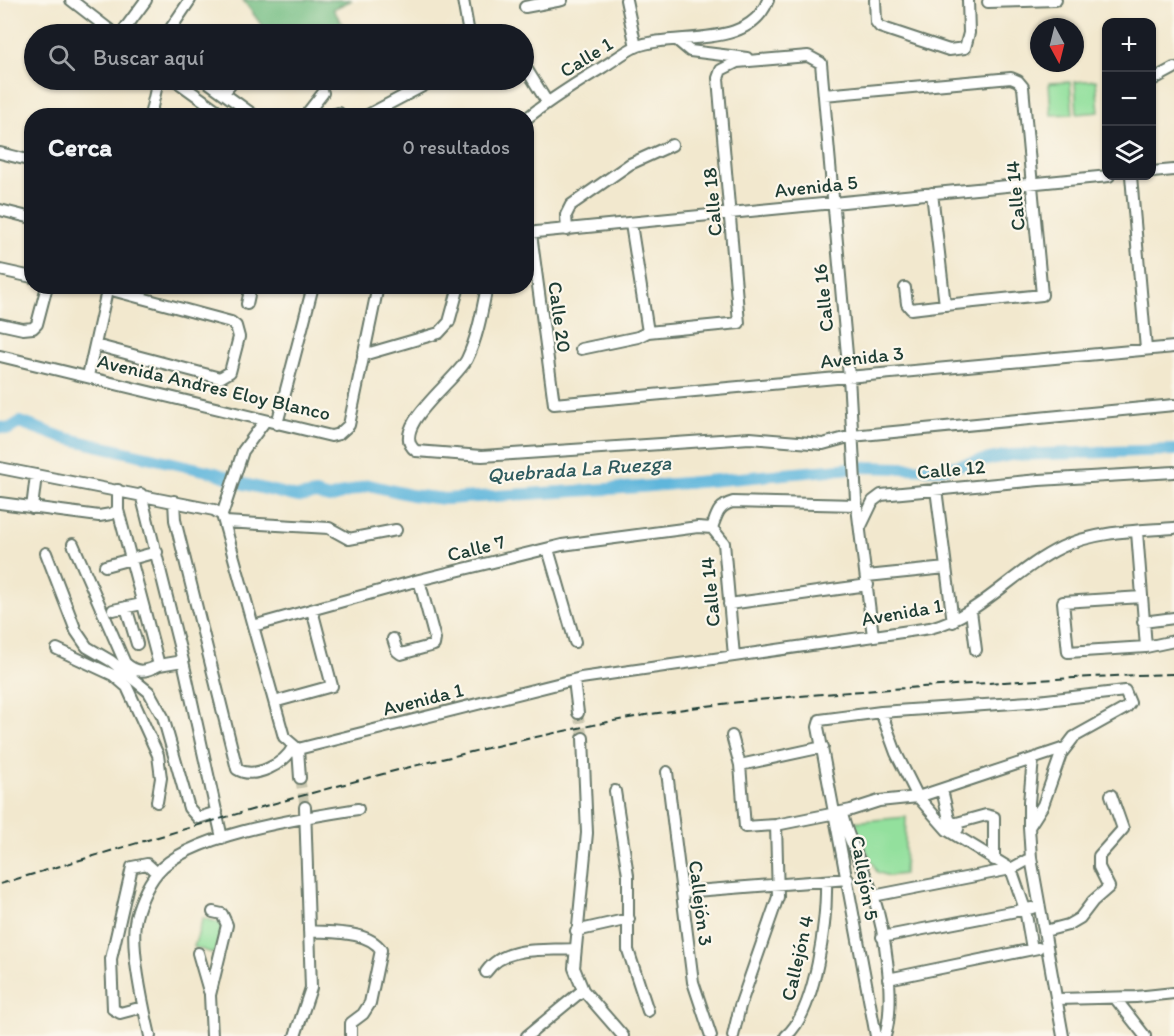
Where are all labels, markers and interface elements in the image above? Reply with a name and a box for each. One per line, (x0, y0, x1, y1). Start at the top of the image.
north arrow (1030, 18, 1084, 72)
map controls (1102, 18, 1156, 180)
button: + (1102, 18, 1156, 72)
search box (24, 24, 534, 90)
street label: Calle 1 (555, 31, 617, 83)
icon: search (45, 41, 78, 74)
text: Buscar aquí (93, 44, 204, 71)
button: − (1102, 72, 1156, 126)
button: layers (1102, 126, 1156, 180)
text: Cerca (48, 131, 112, 163)
text: 0 resultados (402, 135, 510, 159)
street label: Calle 14 (1000, 160, 1030, 232)
street label: Calle 18 (697, 167, 727, 237)
street label: Avenida 5 (773, 170, 859, 202)
street label: Calle 16 (807, 263, 839, 333)
street label: Calle 20 (543, 280, 577, 354)
street label: Avenida 3 (819, 341, 905, 373)
street label: Avenida Andres Eloy Blanco (95, 348, 333, 426)
water label: Quebrada La Ruezga (486, 450, 673, 487)
street label: Calle 12 (916, 454, 987, 484)
street label: Calle 7 (445, 529, 507, 567)
street label: Calle 14 (695, 556, 725, 628)
street label: Avenida 1 (859, 593, 945, 631)
street label: Avenida 1 (380, 677, 466, 721)
street label: Callejón 5 (846, 834, 884, 922)
street label: Callejón 3 (684, 859, 718, 947)
street label: Callejón 4 (776, 913, 818, 1003)

